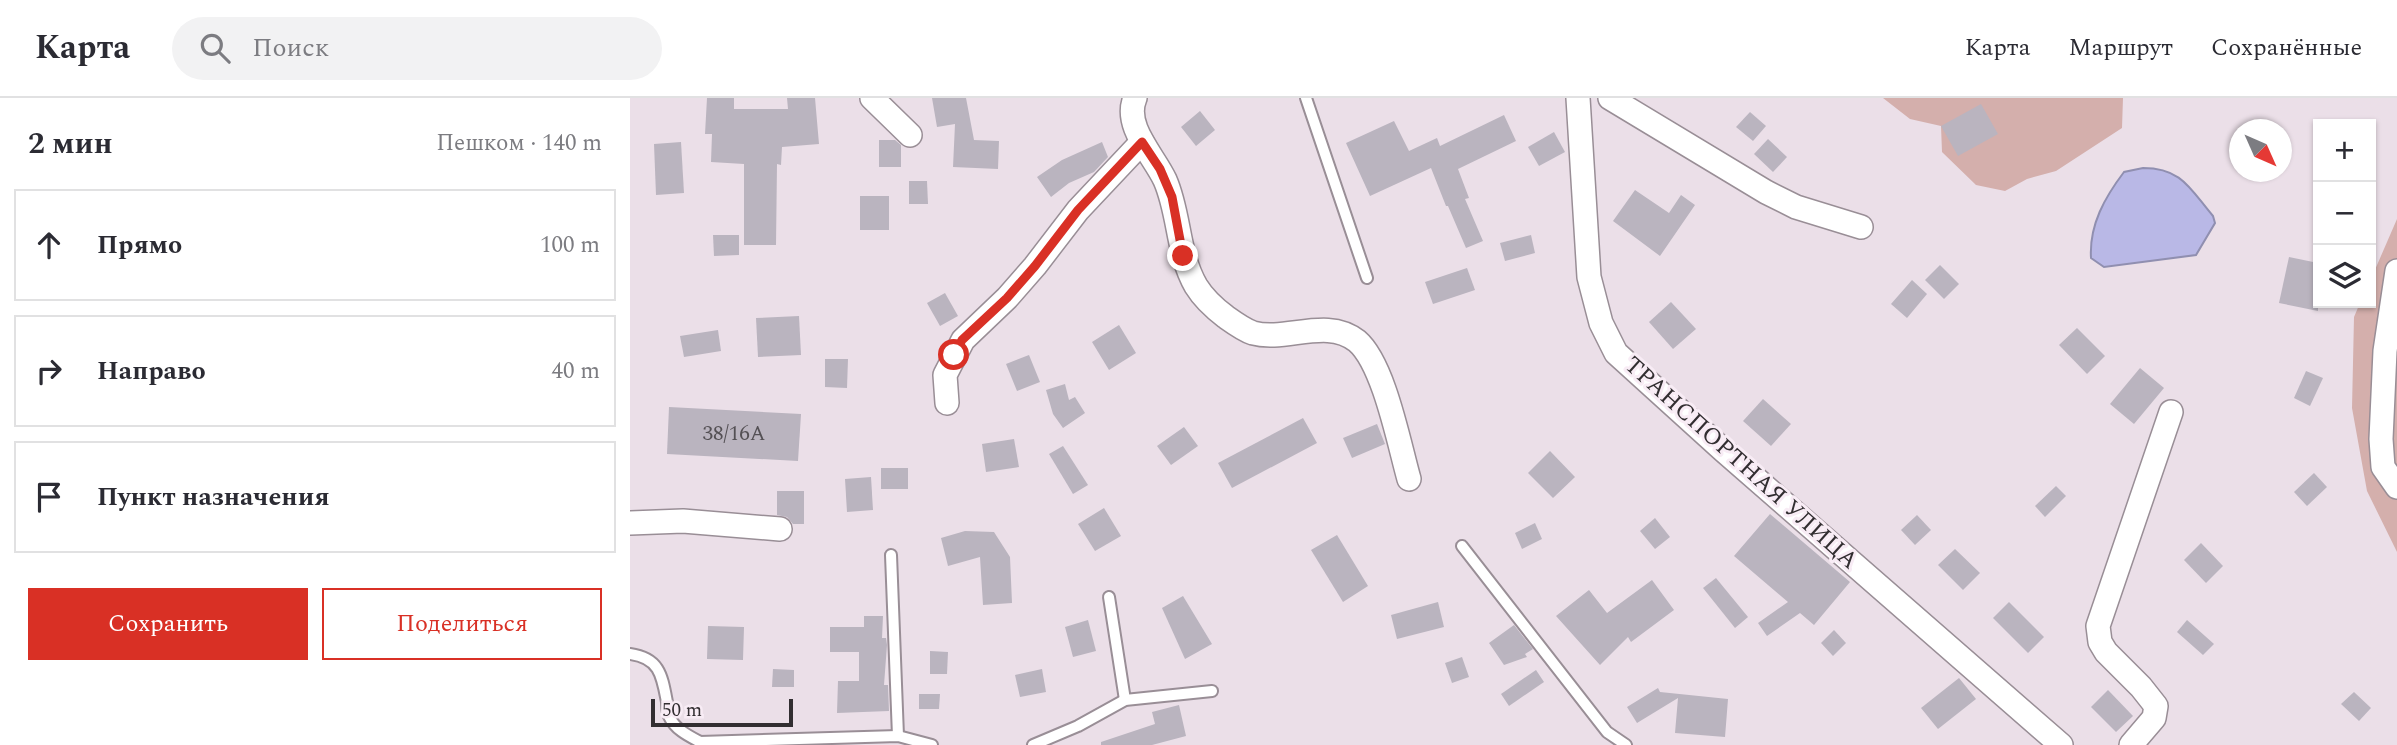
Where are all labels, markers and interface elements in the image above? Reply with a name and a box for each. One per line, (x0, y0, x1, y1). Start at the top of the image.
search box (172, 17, 662, 80)
text: Карта (35, 23, 130, 73)
text: Поиск (252, 28, 329, 68)
icon: search (196, 29, 234, 67)
text: Карта (1965, 30, 2030, 66)
text: Маршрут (2068, 30, 2173, 66)
text: Сохранённые (2211, 30, 2362, 66)
north arrow (2229, 119, 2292, 182)
map controls (2313, 119, 2376, 308)
button: + (2313, 119, 2376, 182)
text: 2 мин (28, 121, 113, 167)
text: Пешком · 140 m (436, 126, 602, 161)
button: − (2313, 182, 2376, 245)
text: Прямо (97, 225, 182, 265)
icon: ahead (30, 226, 68, 264)
text: 100 m (540, 228, 600, 263)
route end (1167, 240, 1198, 271)
button: layers (2313, 245, 2376, 308)
route start (938, 339, 969, 370)
street label: ТРАНСПОРТНАЯ УЛИЦА (1616, 348, 1866, 578)
text: Направо (97, 351, 206, 391)
icon: right (30, 352, 68, 390)
text: 40 m (551, 354, 600, 389)
house number: 38/16А (703, 418, 766, 450)
text: Пункт назначения (97, 477, 330, 517)
icon: arrive (30, 478, 68, 516)
button: Сохранить (28, 588, 308, 660)
button: Поделиться (322, 588, 602, 660)
scale bar (651, 696, 793, 728)
text: 50 m (662, 696, 702, 725)

